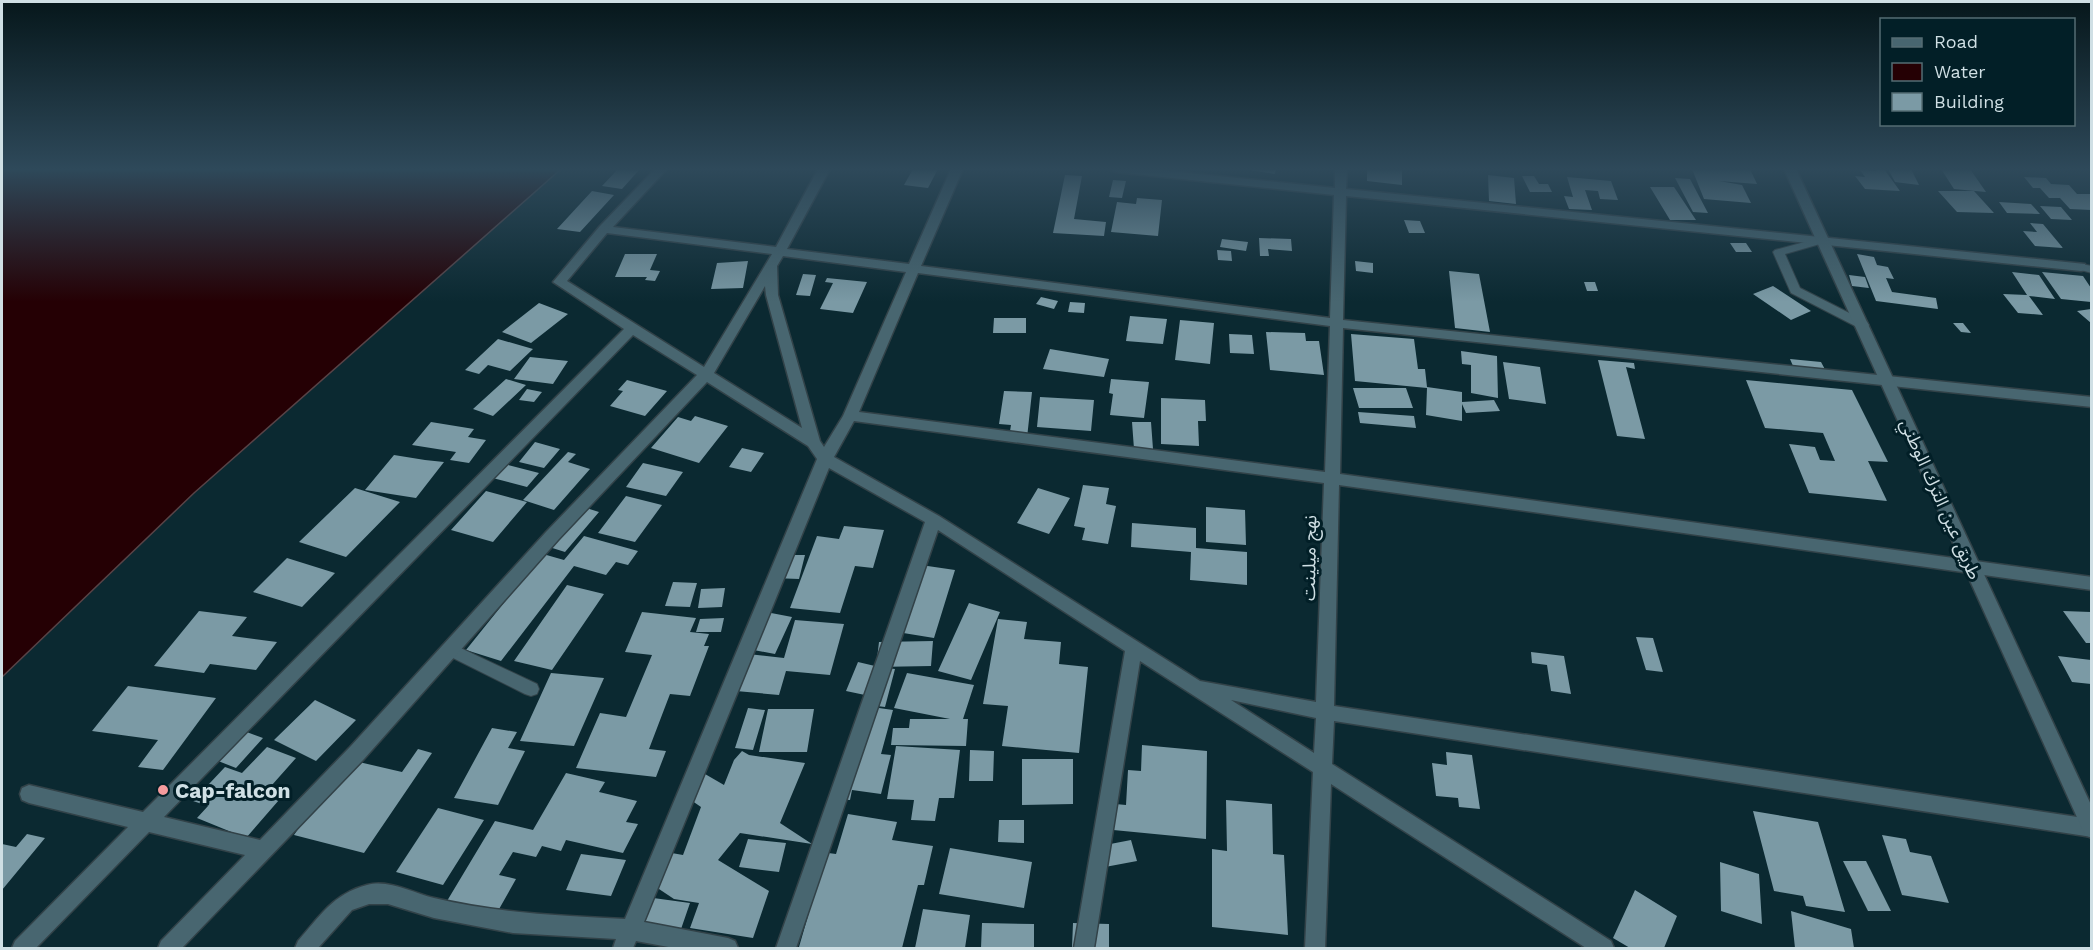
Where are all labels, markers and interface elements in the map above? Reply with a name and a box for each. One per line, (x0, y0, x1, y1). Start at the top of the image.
legend (1880, 18, 2075, 126)
text: Road (1934, 31, 1978, 52)
text: Water (1934, 61, 1986, 82)
text: Building (1934, 91, 2004, 112)
street label: طريق عين الترك الوطني (1893, 416, 1986, 584)
street label: نهج ميلينت (1298, 515, 1323, 601)
place label: Cap-falcon (175, 778, 290, 803)
marker: Cap-falcon (156, 783, 170, 797)

